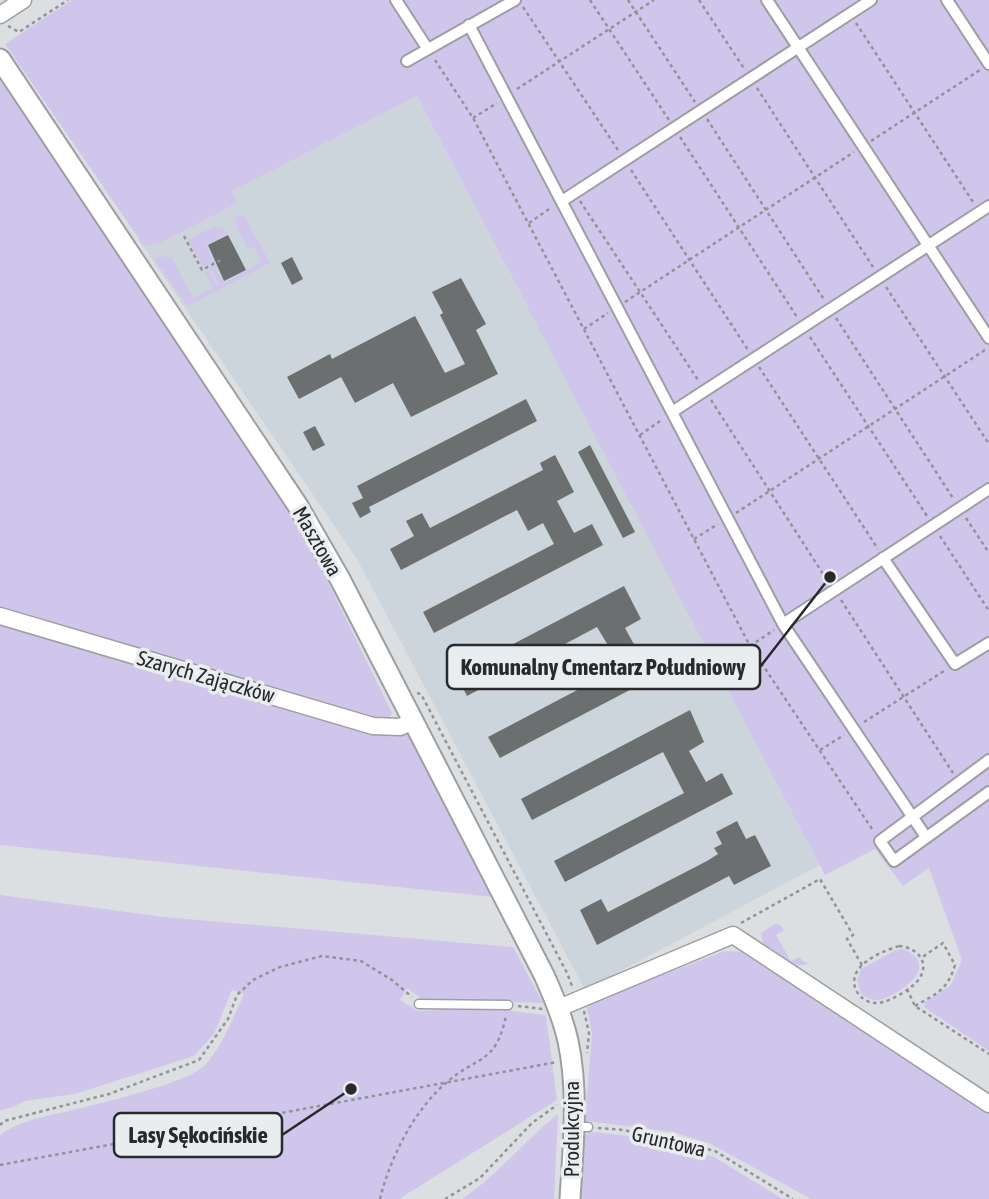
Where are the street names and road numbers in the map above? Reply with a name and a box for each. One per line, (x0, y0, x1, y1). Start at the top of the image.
street label: Masztowa (289, 502, 347, 580)
street label: Szarych Zajączków (135, 645, 278, 707)
street label: Produkcyjna (559, 1081, 583, 1177)
street label: Gruntowa (630, 1121, 708, 1161)

